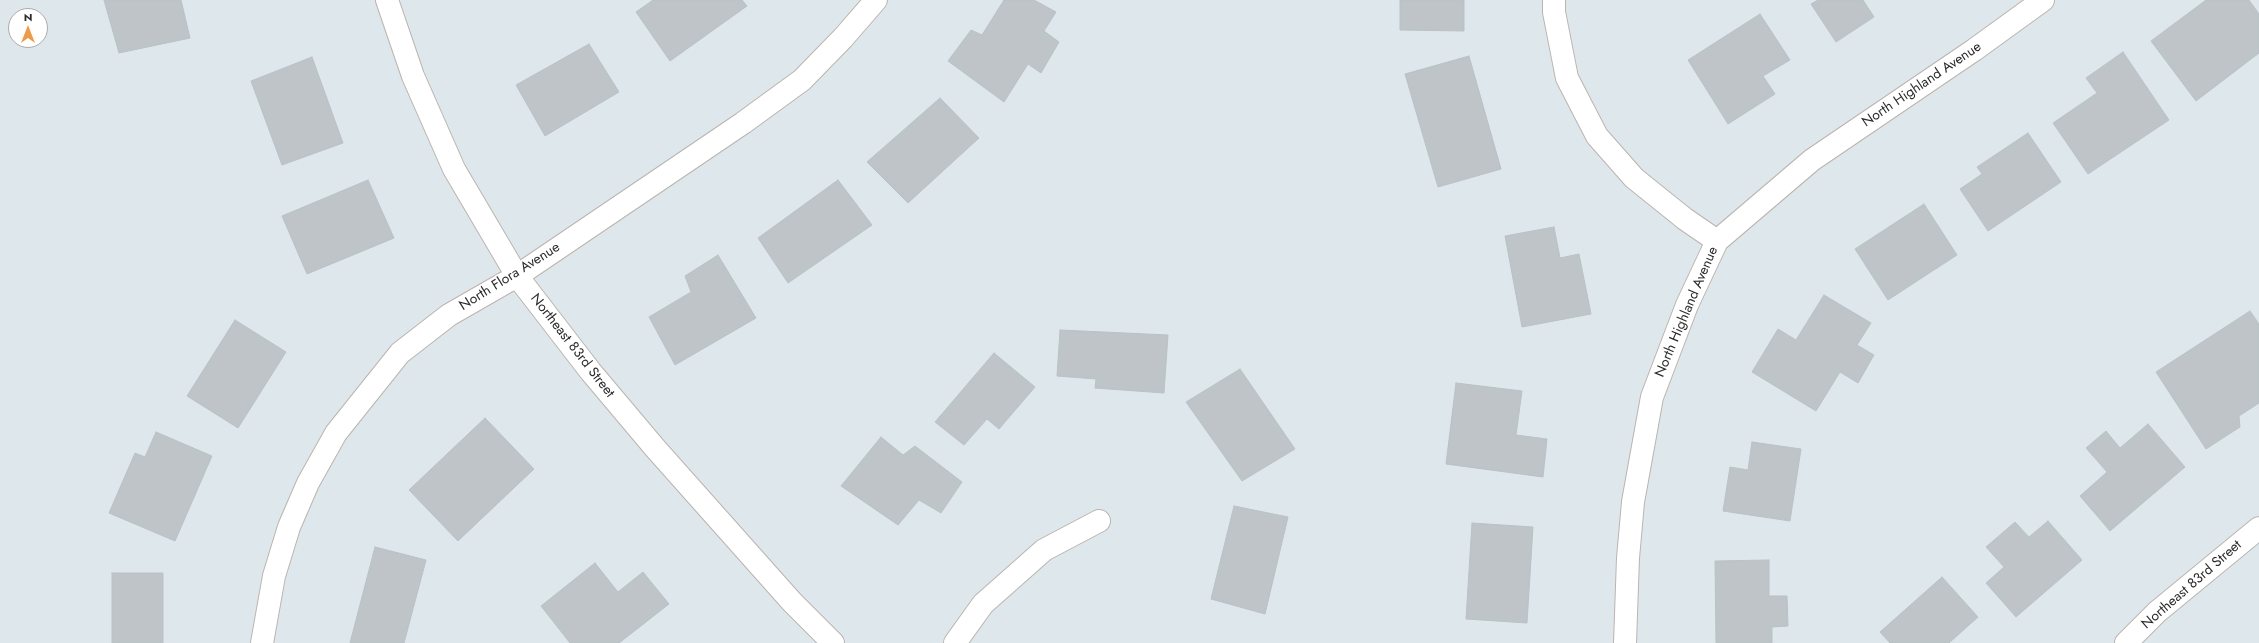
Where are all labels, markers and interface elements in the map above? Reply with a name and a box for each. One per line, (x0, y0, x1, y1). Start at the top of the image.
north arrow (8, 8, 48, 48)
text: N (24, 9, 32, 25)
street label: North Highland Avenue (1859, 39, 1985, 131)
street label: North Flora Avenue (457, 239, 563, 315)
street label: North Highland Avenue (1652, 244, 1722, 380)
street label: Northeast 83rd Street (526, 291, 618, 401)
street label: Northeast 83rd Street (2139, 537, 2245, 633)

